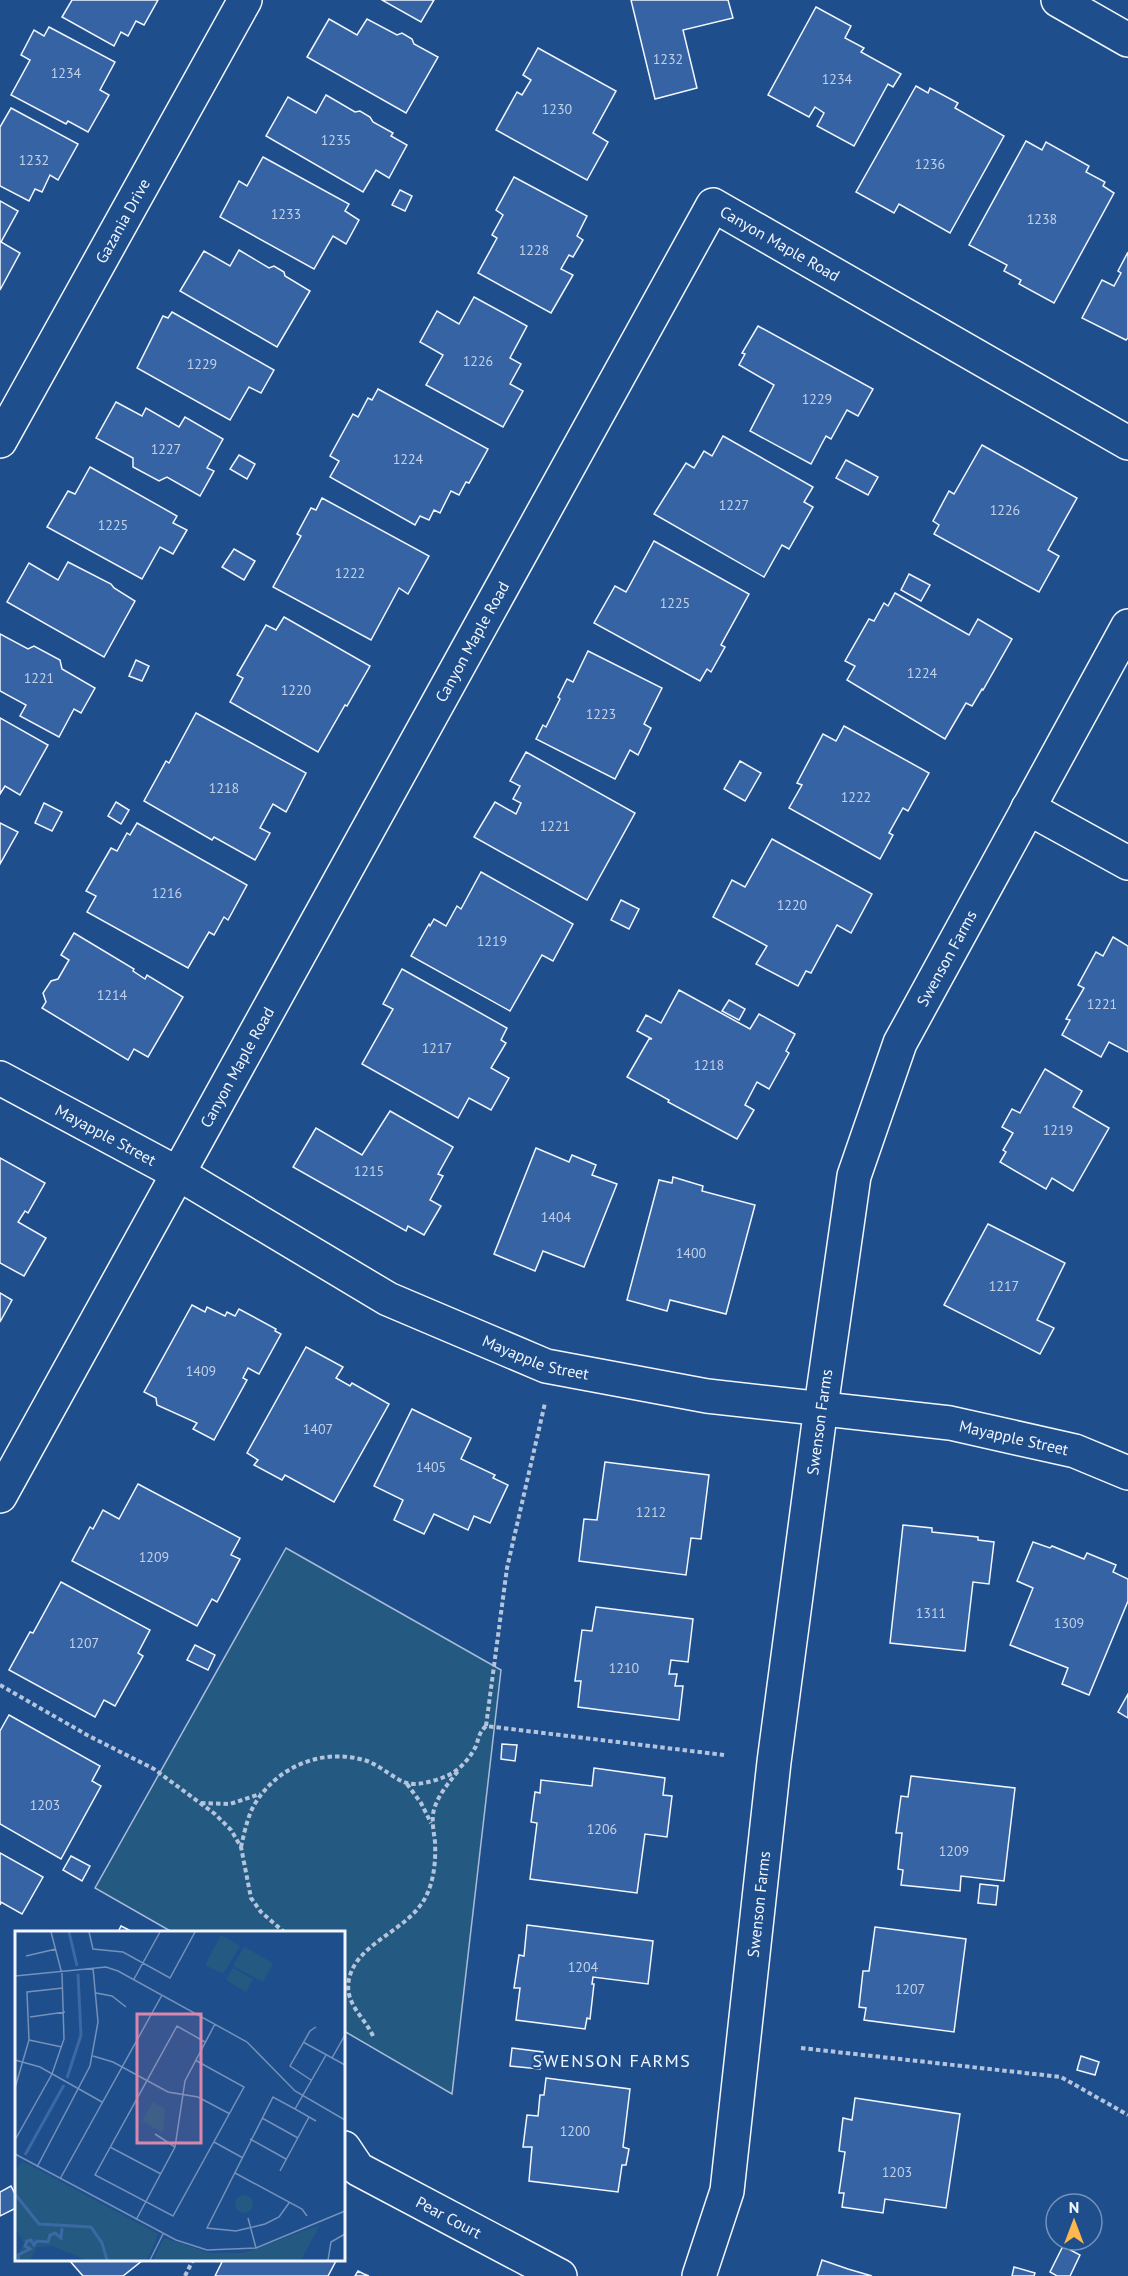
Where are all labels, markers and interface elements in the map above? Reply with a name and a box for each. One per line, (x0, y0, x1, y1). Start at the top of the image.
house number: 1232 (653, 50, 683, 68)
house number: 1234 (51, 64, 82, 82)
house number: 1234 (822, 70, 853, 88)
house number: 1230 (542, 100, 573, 118)
house number: 1235 (321, 131, 351, 149)
house number: 1232 (19, 151, 49, 169)
house number: 1236 (915, 155, 945, 173)
street label: Gazania Drive (91, 175, 154, 267)
street label: Canyon Maple Road (717, 201, 843, 286)
house number: 1233 (271, 205, 301, 223)
house number: 1238 (1027, 210, 1057, 228)
house number: 1228 (519, 241, 549, 259)
house number: 1226 (463, 352, 493, 370)
house number: 1229 (187, 355, 217, 373)
house number: 1229 (802, 390, 832, 408)
house number: 1227 (151, 440, 181, 458)
house number: 1224 (393, 450, 424, 468)
house number: 1227 (719, 496, 749, 514)
house number: 1226 (990, 501, 1020, 519)
house number: 1225 (98, 516, 128, 534)
house number: 1222 (335, 564, 365, 582)
street label: Canyon Maple Road (431, 578, 513, 705)
house number: 1225 (660, 594, 690, 612)
house number: 1224 (907, 664, 938, 682)
house number: 1221 (24, 669, 54, 687)
house number: 1220 (281, 681, 312, 699)
house number: 1223 (586, 705, 616, 723)
house number: 1218 (209, 779, 239, 797)
house number: 1222 (841, 788, 871, 806)
house number: 1221 (540, 817, 570, 835)
house number: 1216 (152, 884, 182, 902)
house number: 1220 (777, 896, 808, 914)
street label: Swenson Farms (912, 906, 981, 1010)
house number: 1219 (477, 932, 507, 950)
house number: 1214 (97, 986, 128, 1004)
house number: 1221 (1087, 995, 1117, 1013)
street label: Canyon Maple Road (196, 1003, 278, 1131)
house number: 1217 (422, 1039, 452, 1057)
house number: 1218 (694, 1056, 724, 1074)
street label: Mayapple Street (52, 1100, 160, 1170)
house number: 1219 (1043, 1121, 1073, 1139)
house number: 1215 (354, 1162, 384, 1180)
house number: 1404 (541, 1208, 572, 1226)
house number: 1400 (676, 1244, 707, 1262)
house number: 1217 (989, 1277, 1019, 1295)
street label: Mayapple Street (480, 1330, 591, 1384)
house number: 1409 (186, 1362, 216, 1380)
street label: Swenson Farms (802, 1367, 836, 1476)
street label: Mayapple Street (957, 1415, 1071, 1459)
house number: 1407 (303, 1420, 333, 1438)
house number: 1405 (416, 1458, 446, 1476)
house number: 1212 (636, 1503, 666, 1521)
house number: 1209 (139, 1548, 169, 1566)
house number: 1311 (916, 1604, 946, 1622)
house number: 1309 (1054, 1614, 1084, 1632)
house number: 1207 (69, 1634, 99, 1652)
house number: 1210 (609, 1659, 640, 1677)
house number: 1203 (30, 1796, 60, 1814)
house number: 1206 (587, 1820, 617, 1838)
house number: 1209 (939, 1842, 969, 1860)
street label: Swenson Farms (743, 1850, 774, 1958)
inset map (15, 1931, 345, 2261)
house number: 1204 (568, 1958, 599, 1976)
house number: 1207 (895, 1980, 925, 1998)
district label: SWENSON FARMS (533, 2049, 691, 2072)
house number: 1200 (560, 2122, 591, 2140)
house number: 1203 (882, 2163, 912, 2181)
street label: Pear Court (413, 2192, 486, 2243)
north arrow (1044, 2192, 1104, 2252)
text: N (1069, 2197, 1079, 2217)

